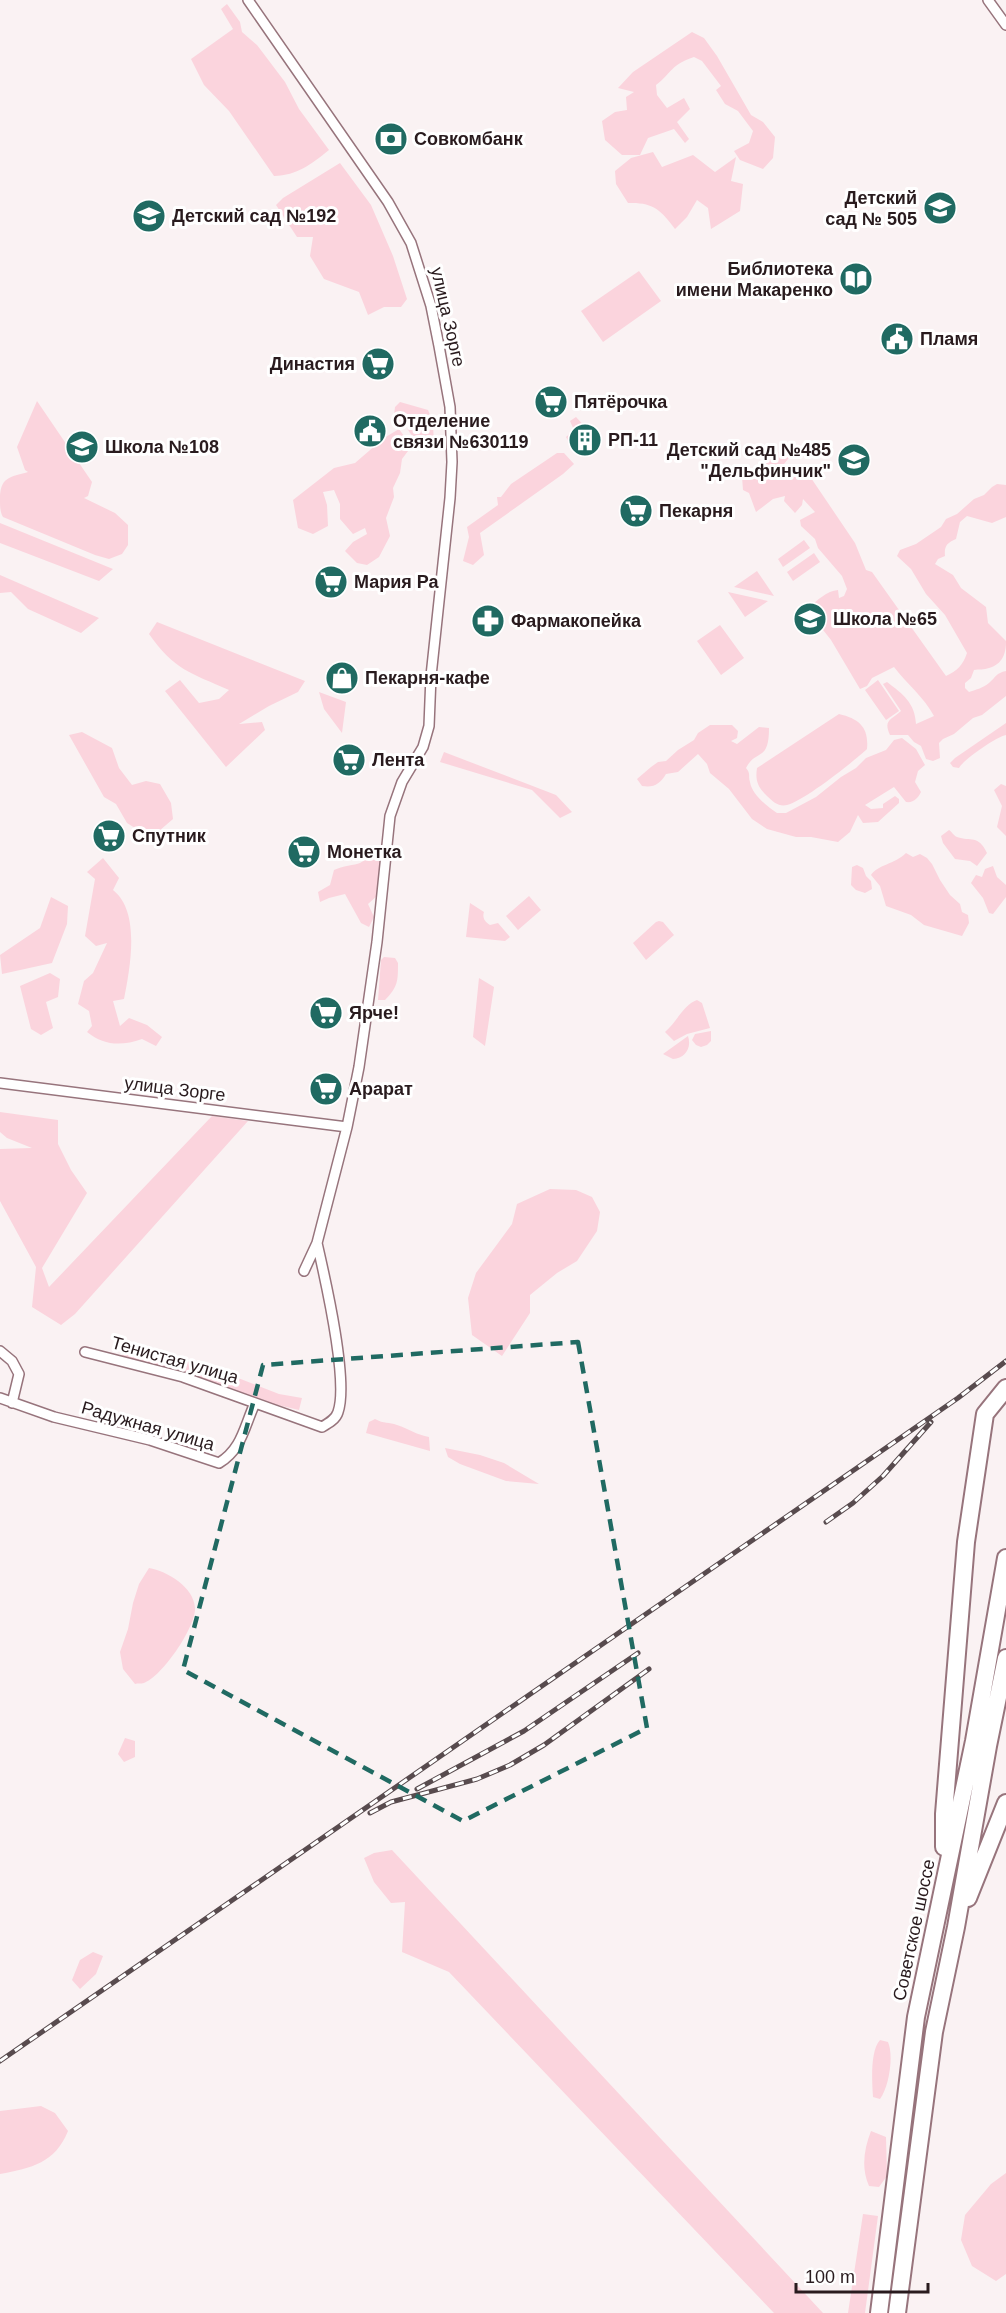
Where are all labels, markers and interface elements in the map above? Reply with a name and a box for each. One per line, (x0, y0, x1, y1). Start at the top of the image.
bank icon: Совкомбанк (373, 121, 409, 157)
place label: Совкомбанк (414, 129, 524, 149)
place label: Детский сад № 505 (825, 188, 917, 229)
school or university icon: Детский сад № 505 (922, 190, 958, 226)
school or university icon: Детский сад №192 (131, 198, 167, 234)
place label: Детский сад №192 (172, 206, 336, 226)
place label: Библиотека имени Макаренко (676, 259, 834, 300)
library icon: Библиотека имени Макаренко (838, 261, 874, 297)
street label: улица Зорге (427, 265, 469, 369)
public building icon: Пламя (879, 321, 915, 357)
place label: Пламя (920, 329, 978, 349)
supermarket icon: Династия (360, 346, 396, 382)
place label: Династия (270, 354, 355, 374)
supermarket icon: Пятёрочка (533, 384, 569, 420)
place label: Пятёрочка (574, 392, 668, 412)
place label: Отделение связи №630119 (393, 411, 529, 452)
public building icon: Отделение связи №630119 (352, 413, 388, 449)
building icon: РП-11 (567, 422, 603, 458)
school or university icon: Школа №108 (64, 429, 100, 465)
place label: РП-11 (608, 430, 658, 450)
place label: Школа №108 (105, 437, 219, 457)
place label: Детский сад №485 "Дельфинчик" (667, 440, 831, 481)
school or university icon: Детский сад №485 "Дельфинчик" (836, 442, 872, 478)
supermarket icon: Пекарня (618, 493, 654, 529)
place label: Пекарня (659, 501, 733, 521)
supermarket icon: Мария Ра (313, 564, 349, 600)
place label: Мария Ра (354, 572, 440, 592)
school or university icon: Школа №65 (792, 601, 828, 637)
pharmacy icon: Фармакопейка (470, 603, 506, 639)
place label: Школа №65 (833, 609, 937, 629)
place label: Фармакопейка (511, 611, 642, 631)
shop icon: Пекарня-кафе (324, 660, 360, 696)
place label: Пекарня-кафе (365, 668, 490, 688)
supermarket icon: Лента (331, 742, 367, 778)
place label: Лента (372, 750, 425, 770)
supermarket icon: Спутник (91, 818, 127, 854)
place label: Спутник (132, 826, 207, 846)
supermarket icon: Монетка (286, 834, 322, 870)
place label: Монетка (327, 842, 402, 862)
supermarket icon: Ярче! (308, 995, 344, 1031)
place label: Ярче! (349, 1003, 399, 1023)
supermarket icon: Арарат (308, 1071, 344, 1107)
street label: улица Зорге (123, 1073, 227, 1105)
place label: Арарат (349, 1079, 413, 1099)
street label: Тенистая улица (109, 1332, 242, 1388)
street label: Радужная улица (79, 1397, 218, 1455)
street label: Советское шоссе (889, 1857, 939, 2003)
scale bar (796, 2256, 928, 2294)
text: 100 m (805, 2267, 855, 2287)

